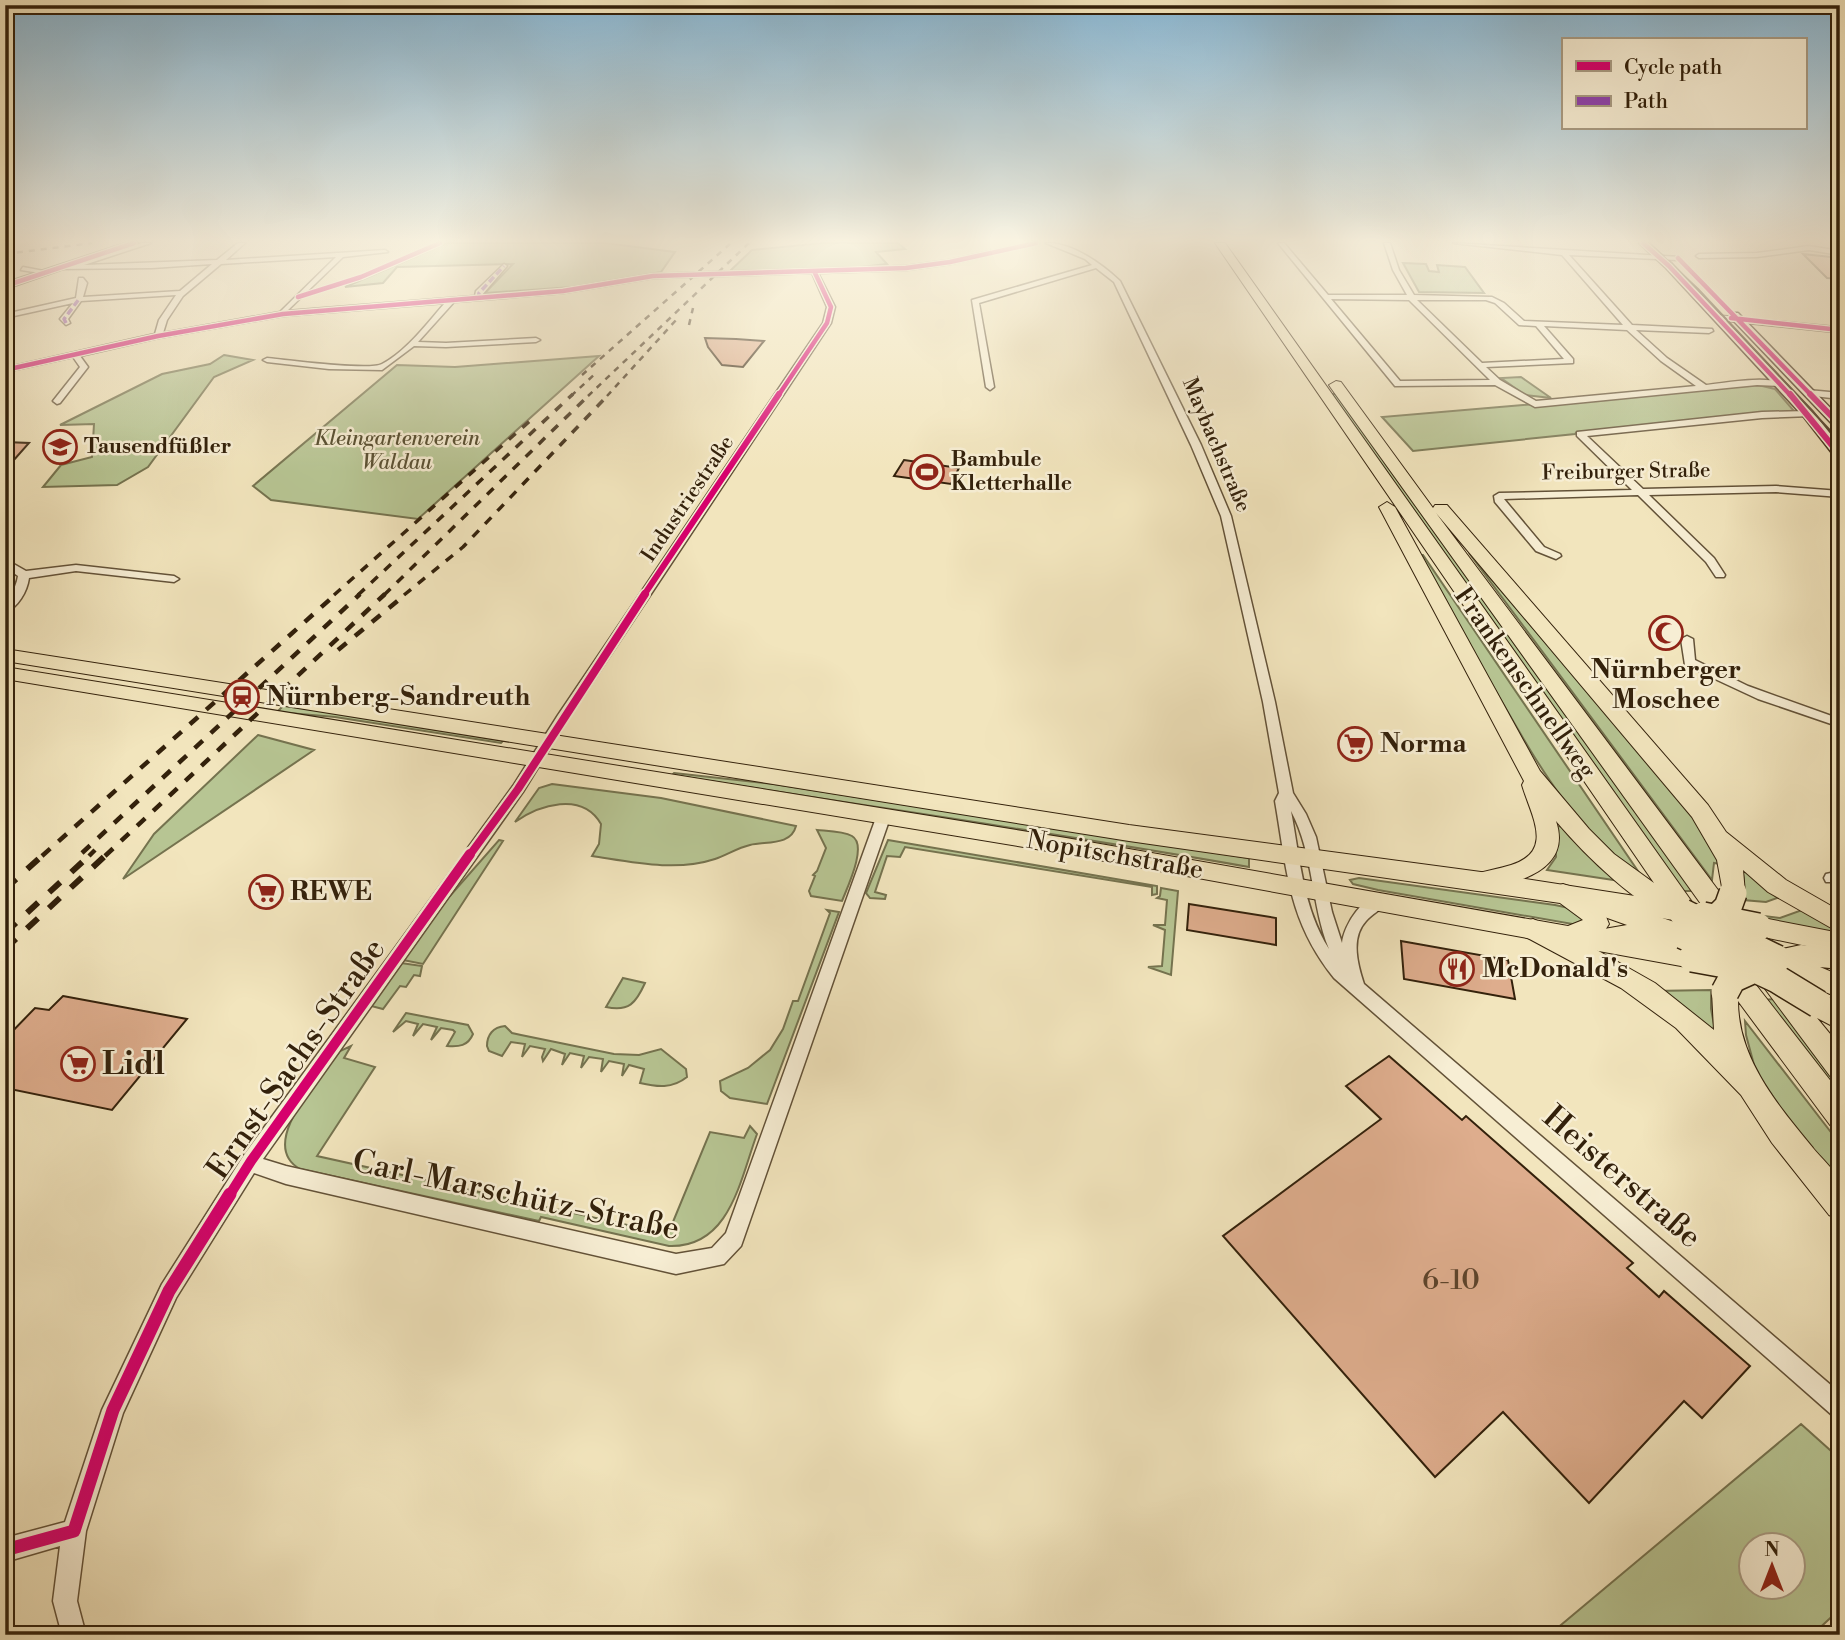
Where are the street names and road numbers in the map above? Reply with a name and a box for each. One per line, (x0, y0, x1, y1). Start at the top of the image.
street label: Maybachstraße (1176, 374, 1256, 516)
street label: Industriestraße (636, 431, 740, 567)
street label: Freiburger Straße (1541, 458, 1711, 486)
street label: Frankenschnellweg (1447, 581, 1603, 785)
street label: Nopitschstraße (1024, 824, 1206, 886)
street label: Ernst-Sachs-Straße (198, 931, 394, 1187)
street label: Heisterstraße (1534, 1097, 1710, 1257)
street label: Carl-Marschütz-Straße (349, 1141, 683, 1249)

